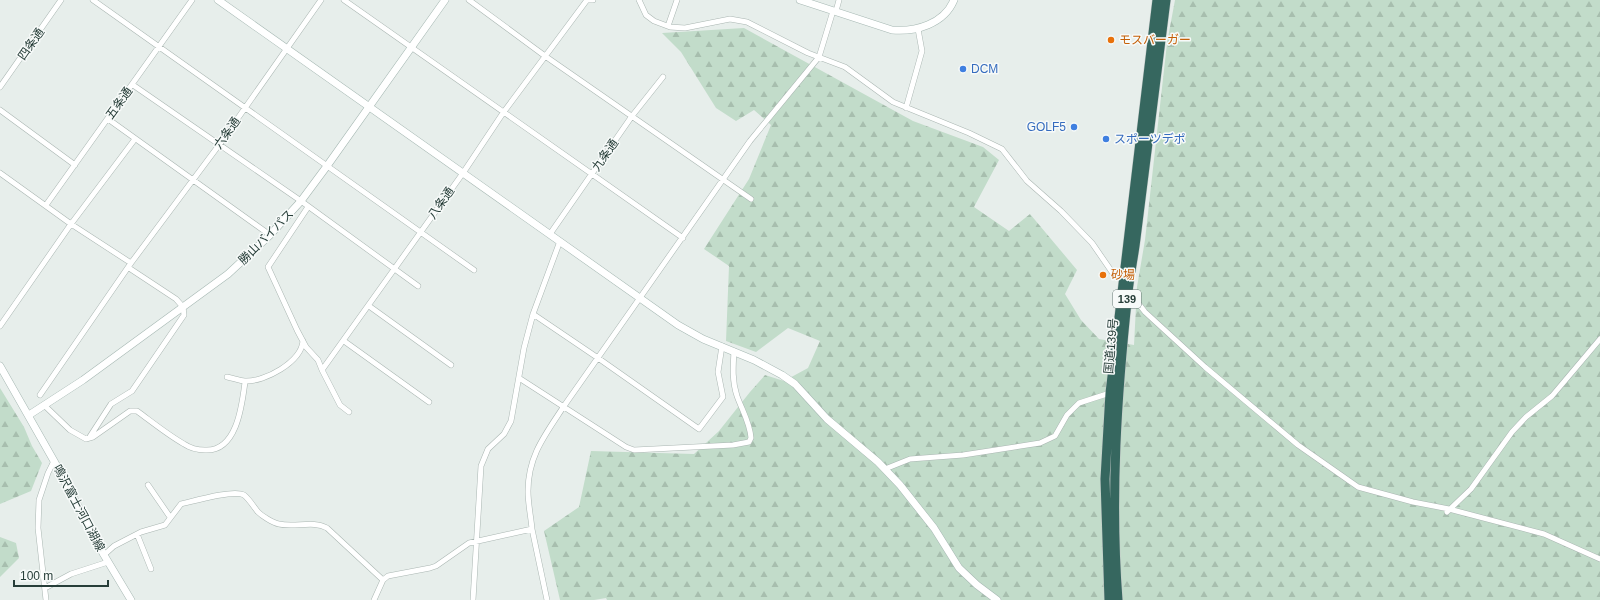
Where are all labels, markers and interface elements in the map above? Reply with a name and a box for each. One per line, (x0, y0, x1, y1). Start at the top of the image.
street label: 四条通 (15, 25, 47, 63)
place label: モスバーガー (1119, 33, 1191, 47)
marker: モスバーガー (1106, 35, 1116, 45)
place label: DCM (971, 62, 998, 76)
marker: DCM (958, 64, 968, 74)
street label: 五条通 (103, 84, 135, 122)
street label: 六条通 (211, 114, 243, 152)
place label: GOLF5 (1027, 120, 1066, 134)
marker: GOLF5 (1069, 122, 1079, 132)
place label: スポーツデポ (1114, 132, 1186, 146)
marker: スポーツデポ (1101, 134, 1111, 144)
street label: 九条通 (589, 136, 621, 174)
street label: 八条通 (425, 184, 457, 222)
street label: 勝山バイパス (236, 207, 296, 267)
place label: 砂場 (1111, 268, 1135, 282)
marker: 砂場 (1098, 270, 1108, 280)
road number: 139 (1113, 290, 1141, 308)
street label: 国道139号 (1102, 317, 1120, 375)
street label: 鳴沢富士河口湖線 (50, 462, 108, 554)
scale bar (14, 562, 108, 588)
text: 100 m (20, 569, 53, 583)

